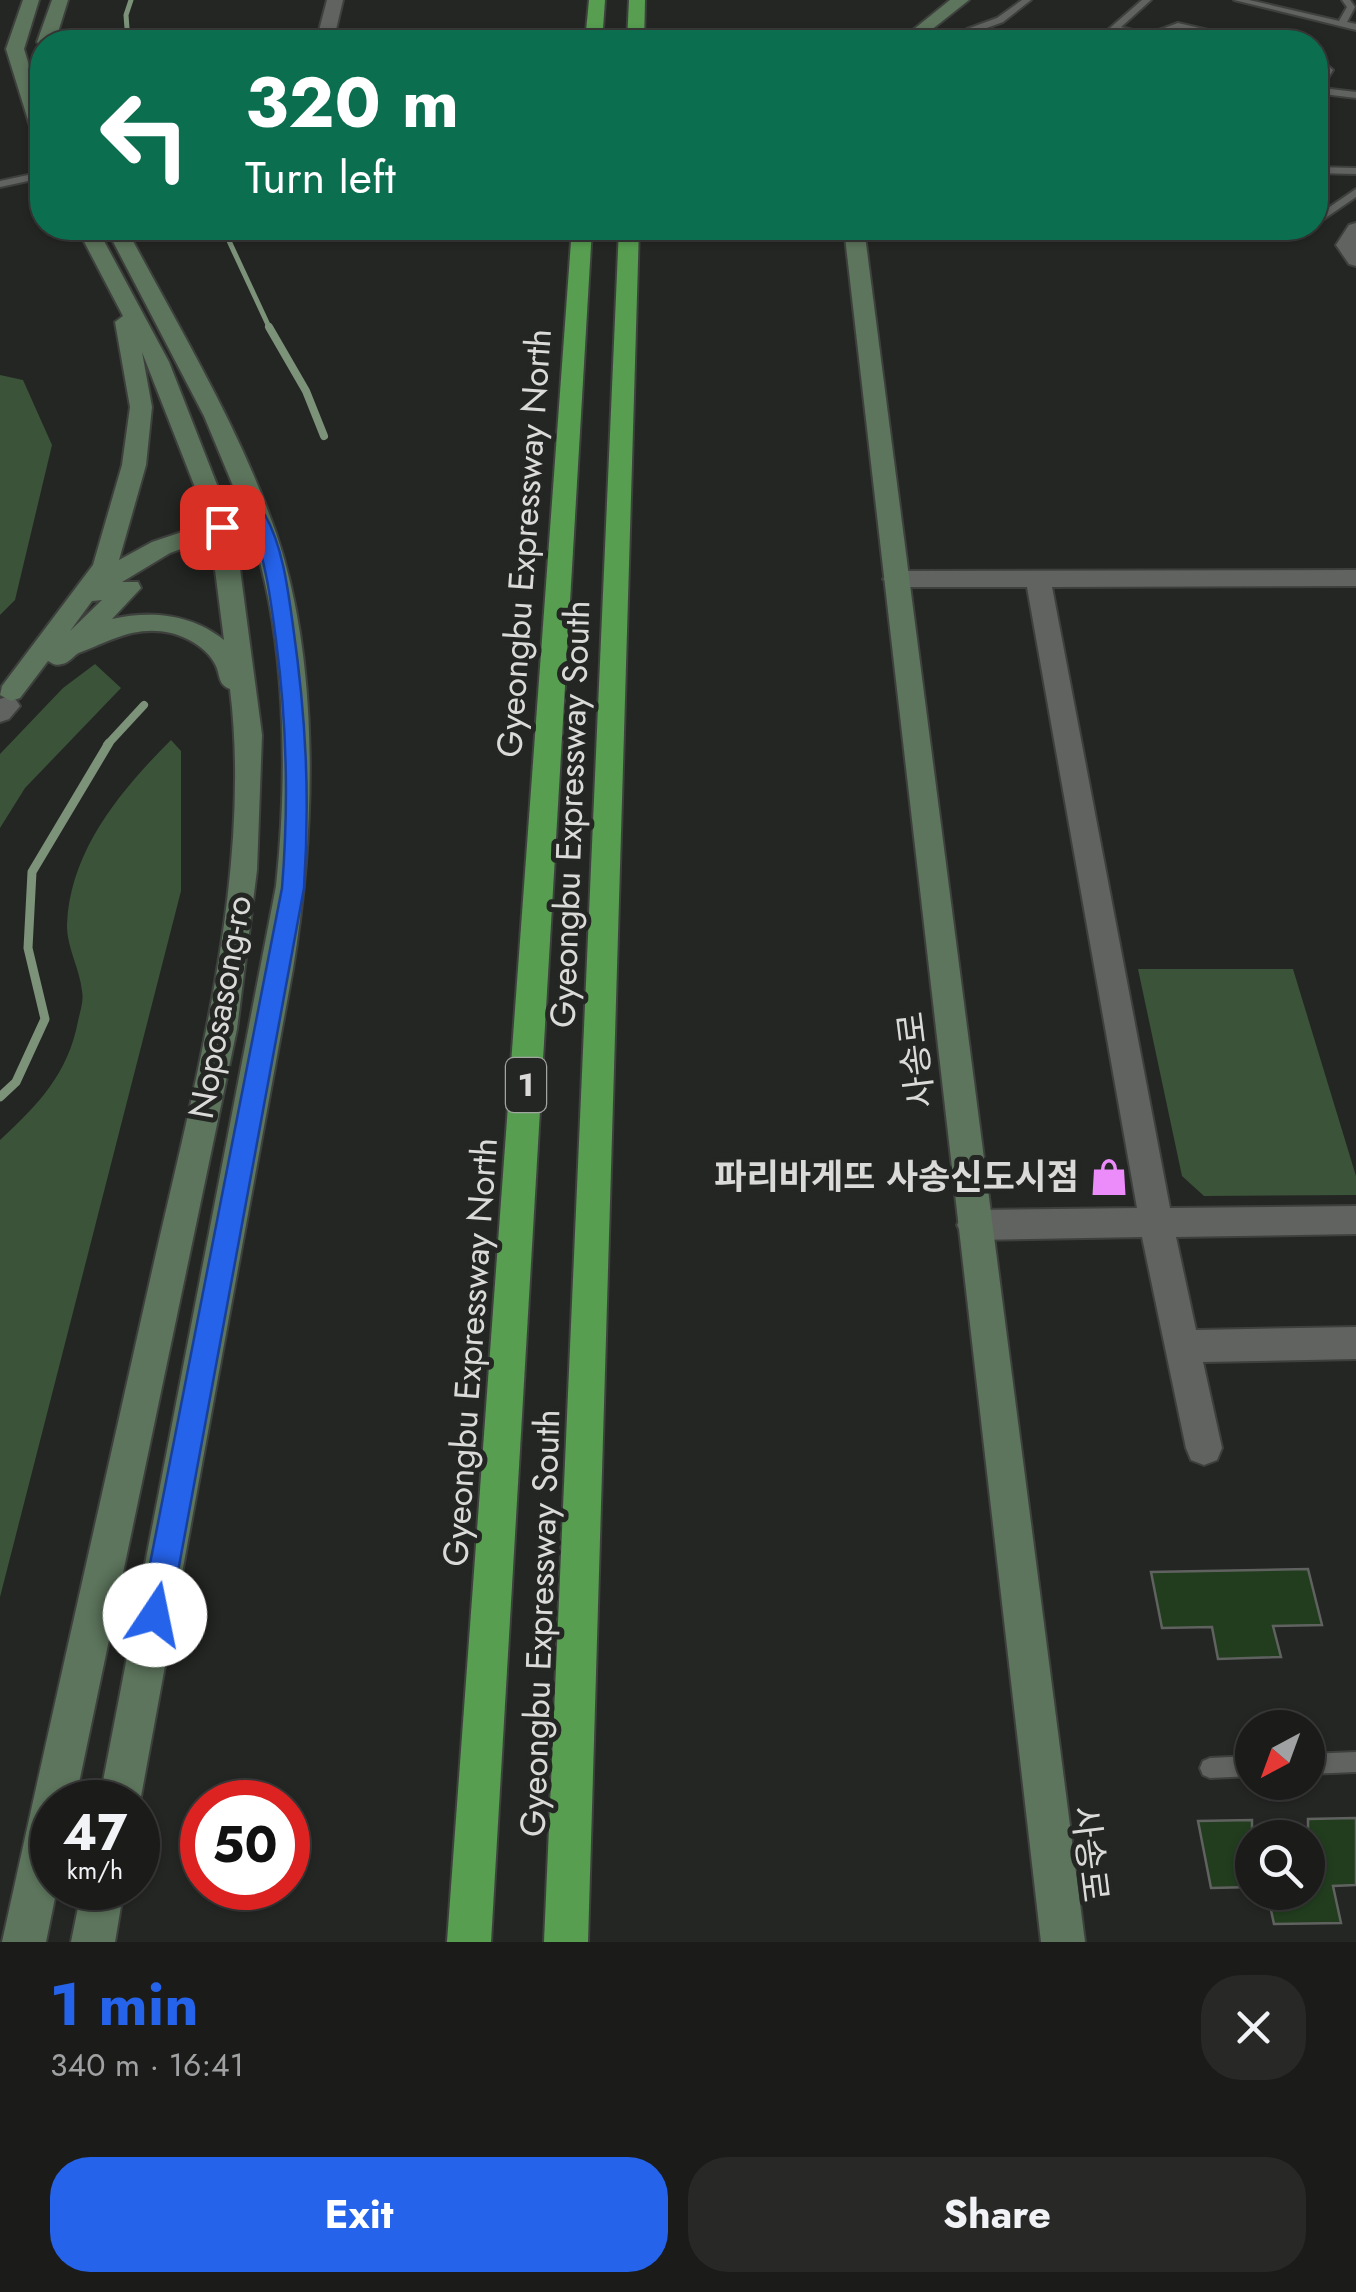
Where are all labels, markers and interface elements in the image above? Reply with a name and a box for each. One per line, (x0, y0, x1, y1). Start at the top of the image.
text: 320 m (245, 52, 459, 153)
icon: left (80, 70, 210, 200)
text: Turn left (245, 145, 396, 210)
street label: Gyeongbu Expressway North (484, 327, 564, 759)
pin (180, 485, 265, 570)
icon: arrive (195, 500, 250, 555)
street label: Gyeongbu Expressway South (538, 599, 602, 1029)
street label: Noposasong-ro (176, 892, 264, 1122)
street label: 사송로 (885, 1009, 947, 1111)
road number: 1 (506, 1058, 546, 1112)
street label: Gyeongbu Expressway North (430, 1136, 510, 1568)
place label: 파리바게뜨 사송신도시점 (714, 1152, 1079, 1202)
shop icon: 파리바게뜨 사송신도시점 (1088, 1156, 1130, 1198)
street label: Gyeongbu Expressway South (508, 1408, 572, 1838)
position arrow (103, 1563, 207, 1667)
north arrow (1235, 1710, 1325, 1800)
map controls (1235, 1710, 1325, 1910)
speed limit sign: 50 (180, 1780, 310, 1910)
text: 47 (62, 1796, 128, 1869)
street label: 사송로 (1059, 1803, 1121, 1905)
button: search (1235, 1820, 1325, 1910)
text: km/h (67, 1852, 123, 1888)
text: 1 min (50, 1961, 199, 2048)
button: close (1201, 1975, 1306, 2080)
text: 340 m · 16:41 (50, 2042, 244, 2088)
button: Exit (50, 2157, 668, 2272)
button: Share (688, 2157, 1306, 2272)

